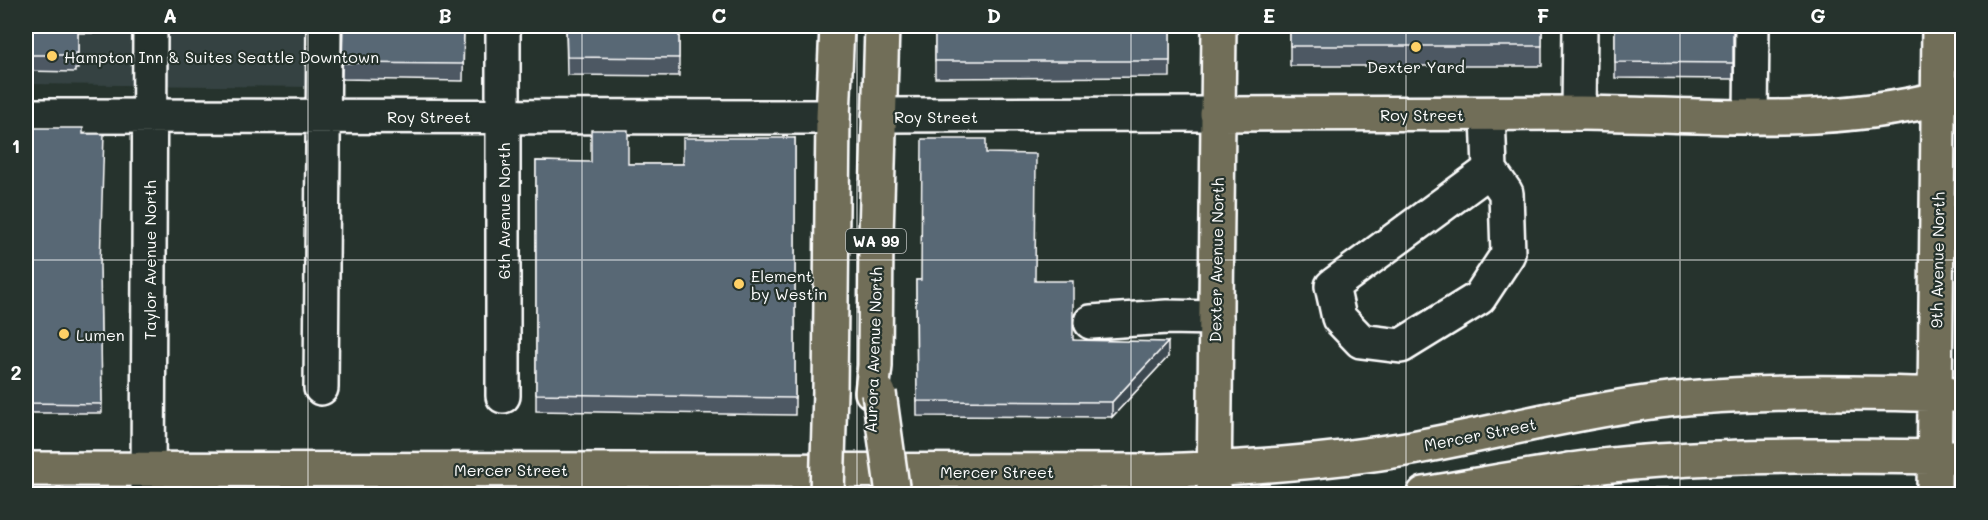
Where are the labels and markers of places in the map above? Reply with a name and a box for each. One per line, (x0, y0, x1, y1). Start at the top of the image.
marker: Dexter Yard (1409, 40, 1423, 54)
place label: Hampton Inn & Suites Seattle Downtown (64, 46, 379, 67)
marker: Hampton Inn & Suites Seattle Downtown (45, 49, 59, 63)
place label: Dexter Yard (1367, 56, 1465, 77)
place label: Element by Westin (751, 265, 827, 304)
marker: Element by Westin (732, 277, 746, 291)
place label: Lumen (76, 324, 125, 345)
marker: Lumen (57, 327, 71, 341)

